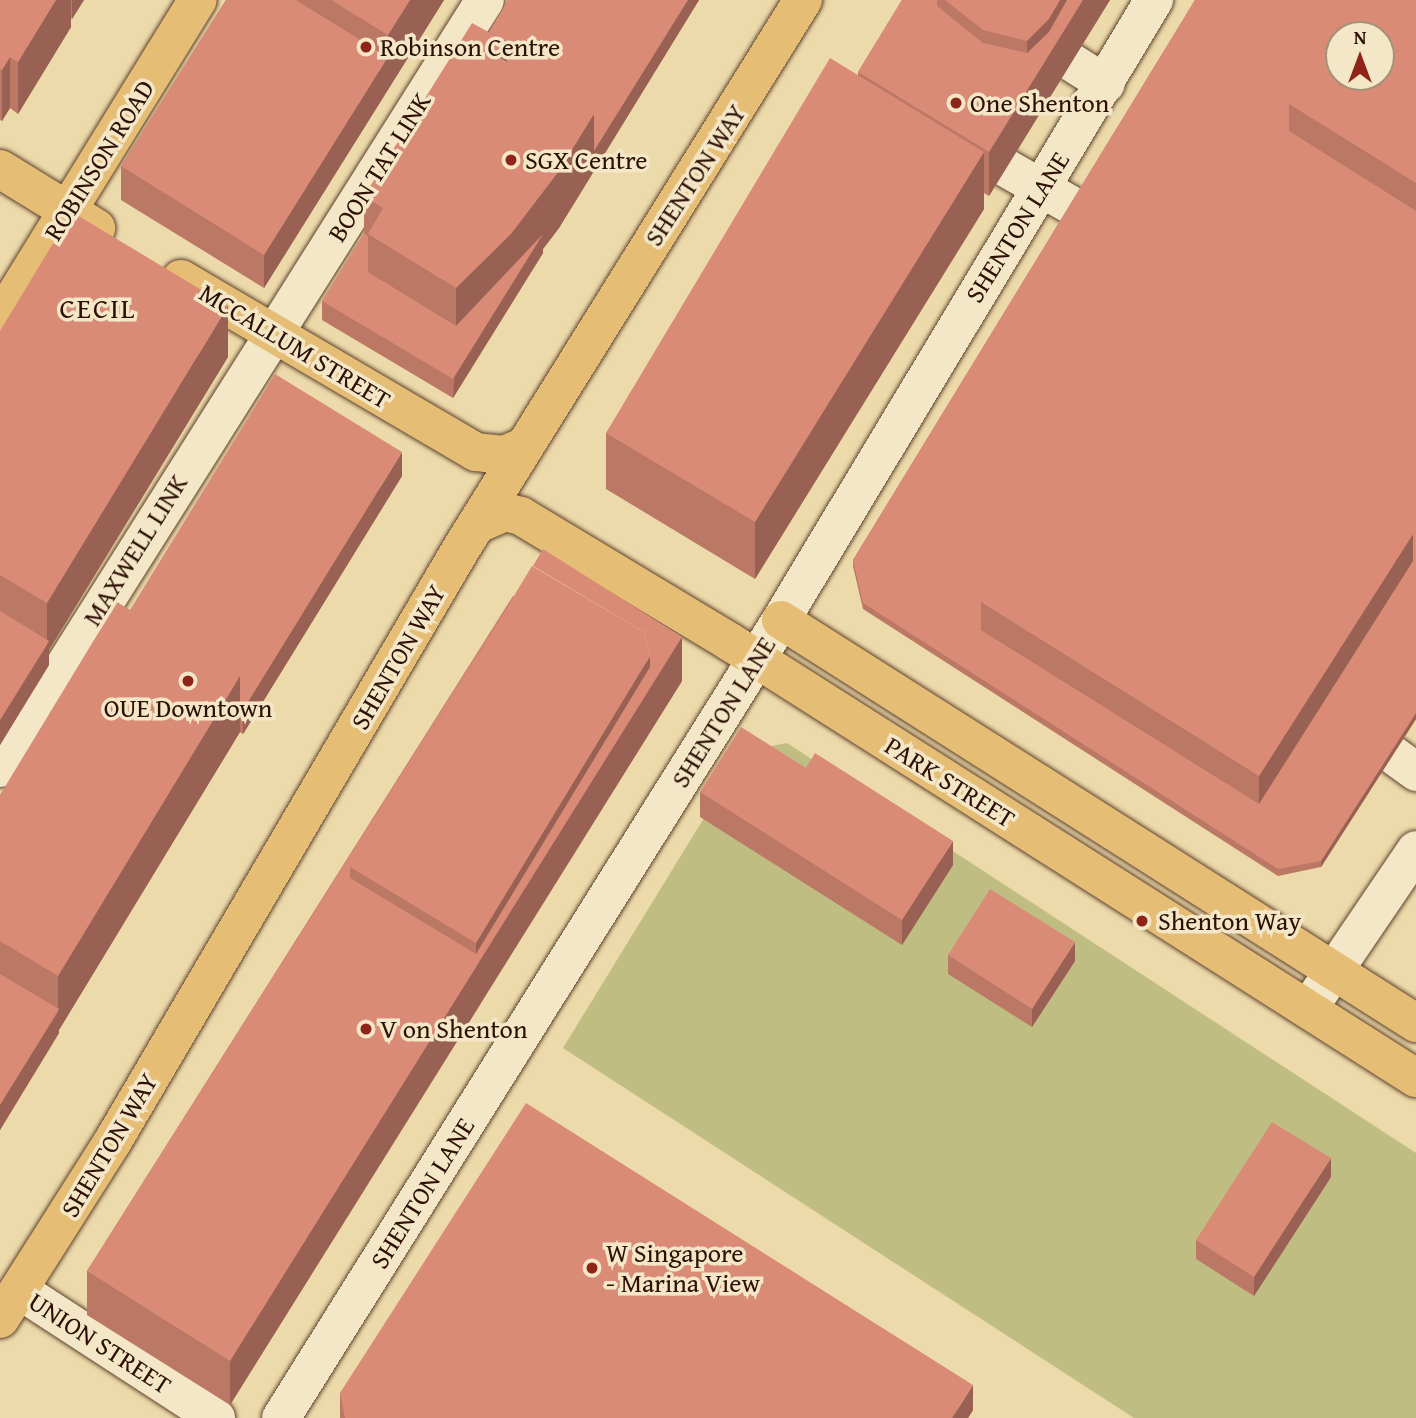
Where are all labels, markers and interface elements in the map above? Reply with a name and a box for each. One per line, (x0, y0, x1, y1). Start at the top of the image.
north arrow (1325, 21, 1395, 91)
text: N (1354, 23, 1366, 51)
place label: Robinson Centre (380, 31, 560, 63)
marker: Robinson Centre (358, 39, 374, 55)
street label: ROBINSON ROAD (37, 74, 161, 246)
street label: BOON TAT LINK (321, 87, 437, 247)
place label: One Shenton (970, 87, 1109, 119)
marker: One Shenton (948, 95, 964, 111)
street label: SHENTON WAY (638, 98, 752, 252)
place label: SGX Centre (525, 144, 647, 176)
street label: SHENTON LANE (958, 146, 1076, 308)
marker: SGX Centre (503, 152, 519, 168)
street label: MCCALLUM STREET (194, 277, 396, 415)
district label: CECIL (60, 291, 136, 325)
street label: MAXWELL LINK (76, 469, 194, 631)
street label: SHENTON WAY (344, 579, 452, 735)
street label: SHENTON LANE (664, 631, 782, 793)
marker: OUE Downtown (180, 673, 196, 689)
place label: OUE Downtown (104, 692, 272, 724)
street label: PARK STREET (879, 730, 1021, 834)
place label: Shenton Way (1158, 905, 1301, 937)
marker: Shenton Way (1132, 911, 1152, 931)
place label: V on Shenton (380, 1013, 527, 1045)
marker: V on Shenton (358, 1021, 374, 1037)
street label: SHENTON WAY (54, 1067, 164, 1223)
street label: SHENTON LANE (363, 1112, 481, 1274)
place label: W Singapore - Marina View (606, 1237, 760, 1298)
marker: W Singapore - Marina View (584, 1260, 600, 1276)
street label: UNION STREET (23, 1285, 177, 1401)

